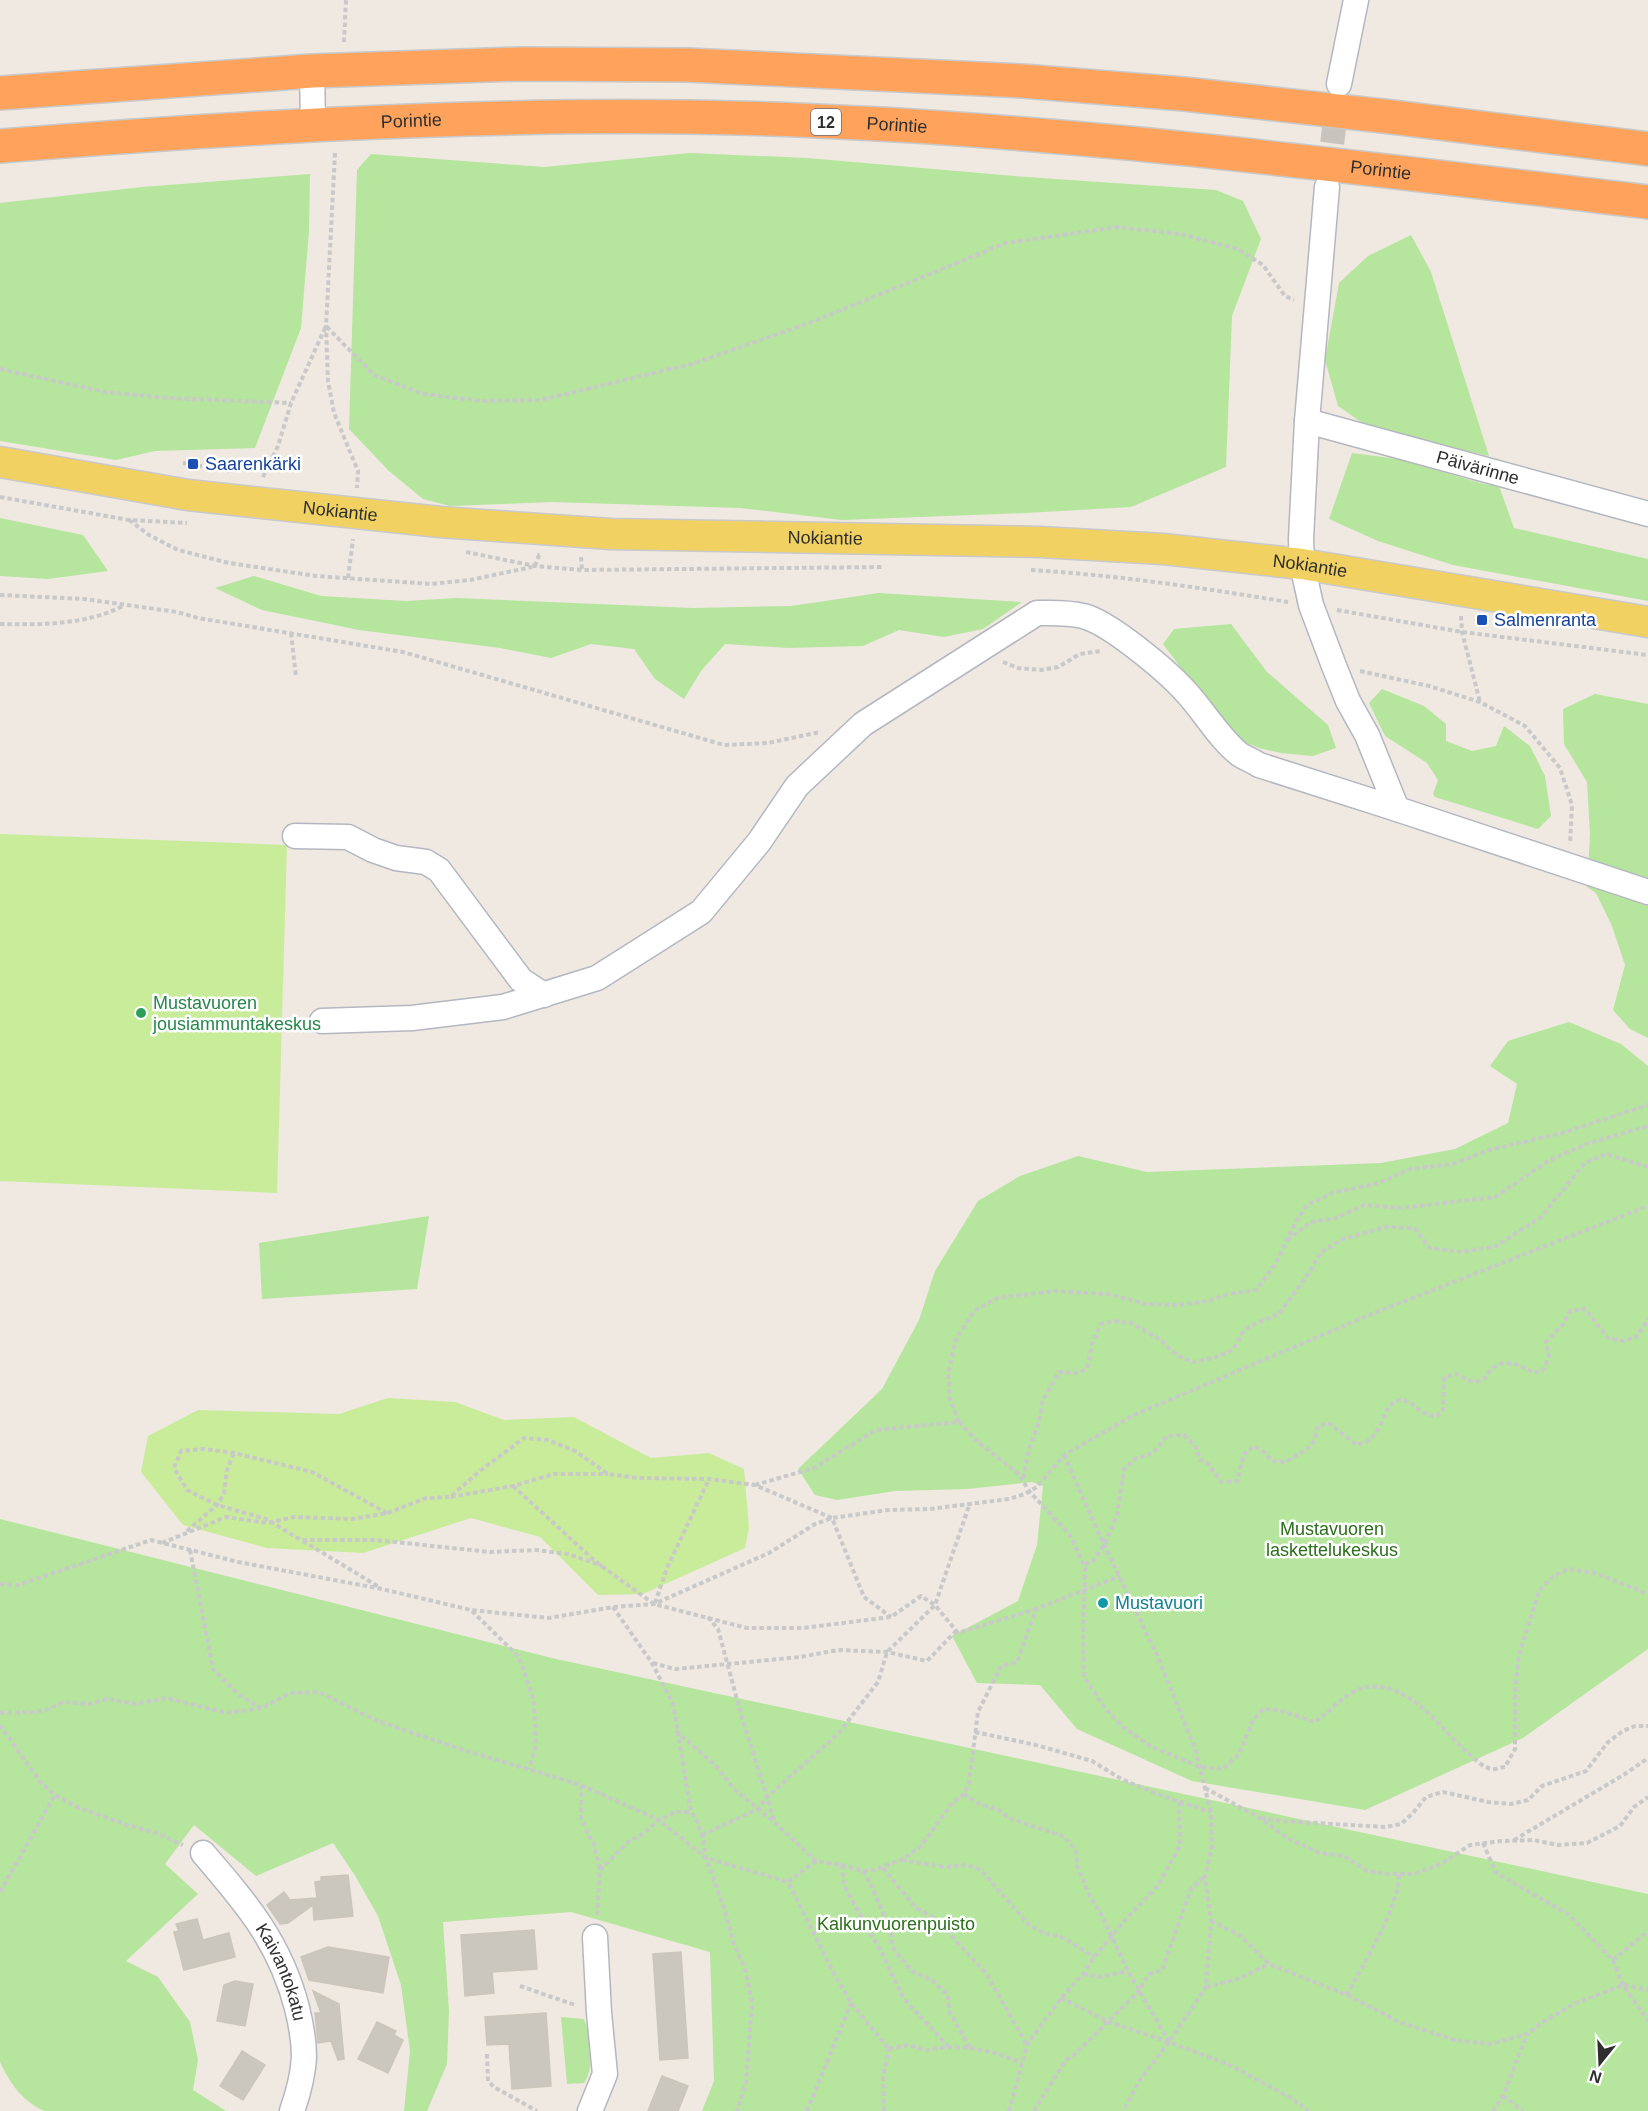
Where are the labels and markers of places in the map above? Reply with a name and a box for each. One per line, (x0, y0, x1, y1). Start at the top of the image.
place label: Saarenkärki (205, 454, 301, 474)
marker: Saarenkärki (186, 457, 200, 471)
place label: Salmenranta (1494, 610, 1597, 630)
marker: Salmenranta (1475, 613, 1489, 627)
place label: Mustavuoren jousiammuntakeskus (152, 993, 321, 1034)
marker: Mustavuoren jousiammuntakeskus (134, 1006, 148, 1020)
place label: Mustavuori (1115, 1593, 1203, 1613)
marker: Mustavuori (1096, 1596, 1110, 1610)

